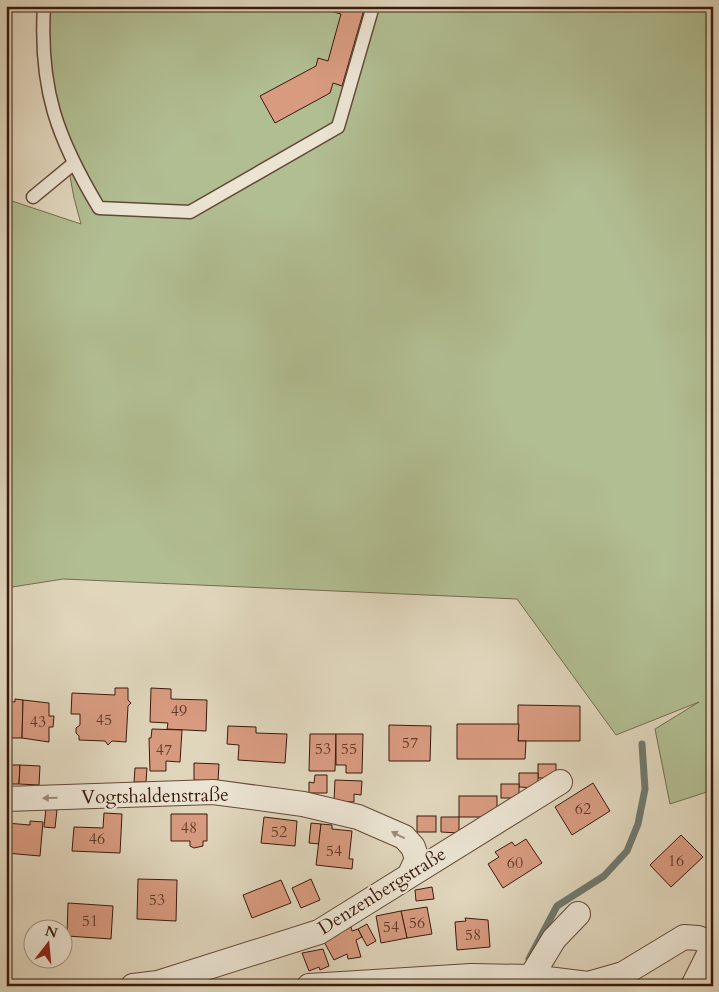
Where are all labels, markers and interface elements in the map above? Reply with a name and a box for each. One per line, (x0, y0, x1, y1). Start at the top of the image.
house number: 49 (171, 700, 187, 722)
house number: 45 (96, 709, 112, 731)
house number: 43 (30, 711, 46, 733)
house number: 57 (402, 732, 418, 754)
house number: 53 (315, 738, 331, 760)
house number: 55 (341, 738, 357, 760)
house number: 47 (156, 739, 172, 761)
street label: Vogtshaldenstraße (81, 782, 229, 810)
one-way arrow (42, 794, 58, 802)
house number: 62 (575, 798, 591, 820)
house number: 48 (181, 817, 197, 839)
house number: 52 (271, 821, 287, 843)
house number: 46 (89, 828, 105, 850)
one-way arrow (391, 831, 406, 839)
house number: 54 (326, 840, 342, 862)
street label: Denzenbergstraße (313, 841, 451, 941)
house number: 16 (668, 850, 684, 872)
house number: 60 (507, 852, 523, 874)
house number: 53 (149, 889, 165, 911)
house number: 51 (82, 910, 98, 932)
house number: 56 (409, 912, 425, 934)
house number: 54 (383, 916, 399, 938)
north arrow (22, 920, 72, 970)
text: N (43, 921, 60, 943)
house number: 58 (465, 924, 481, 946)

